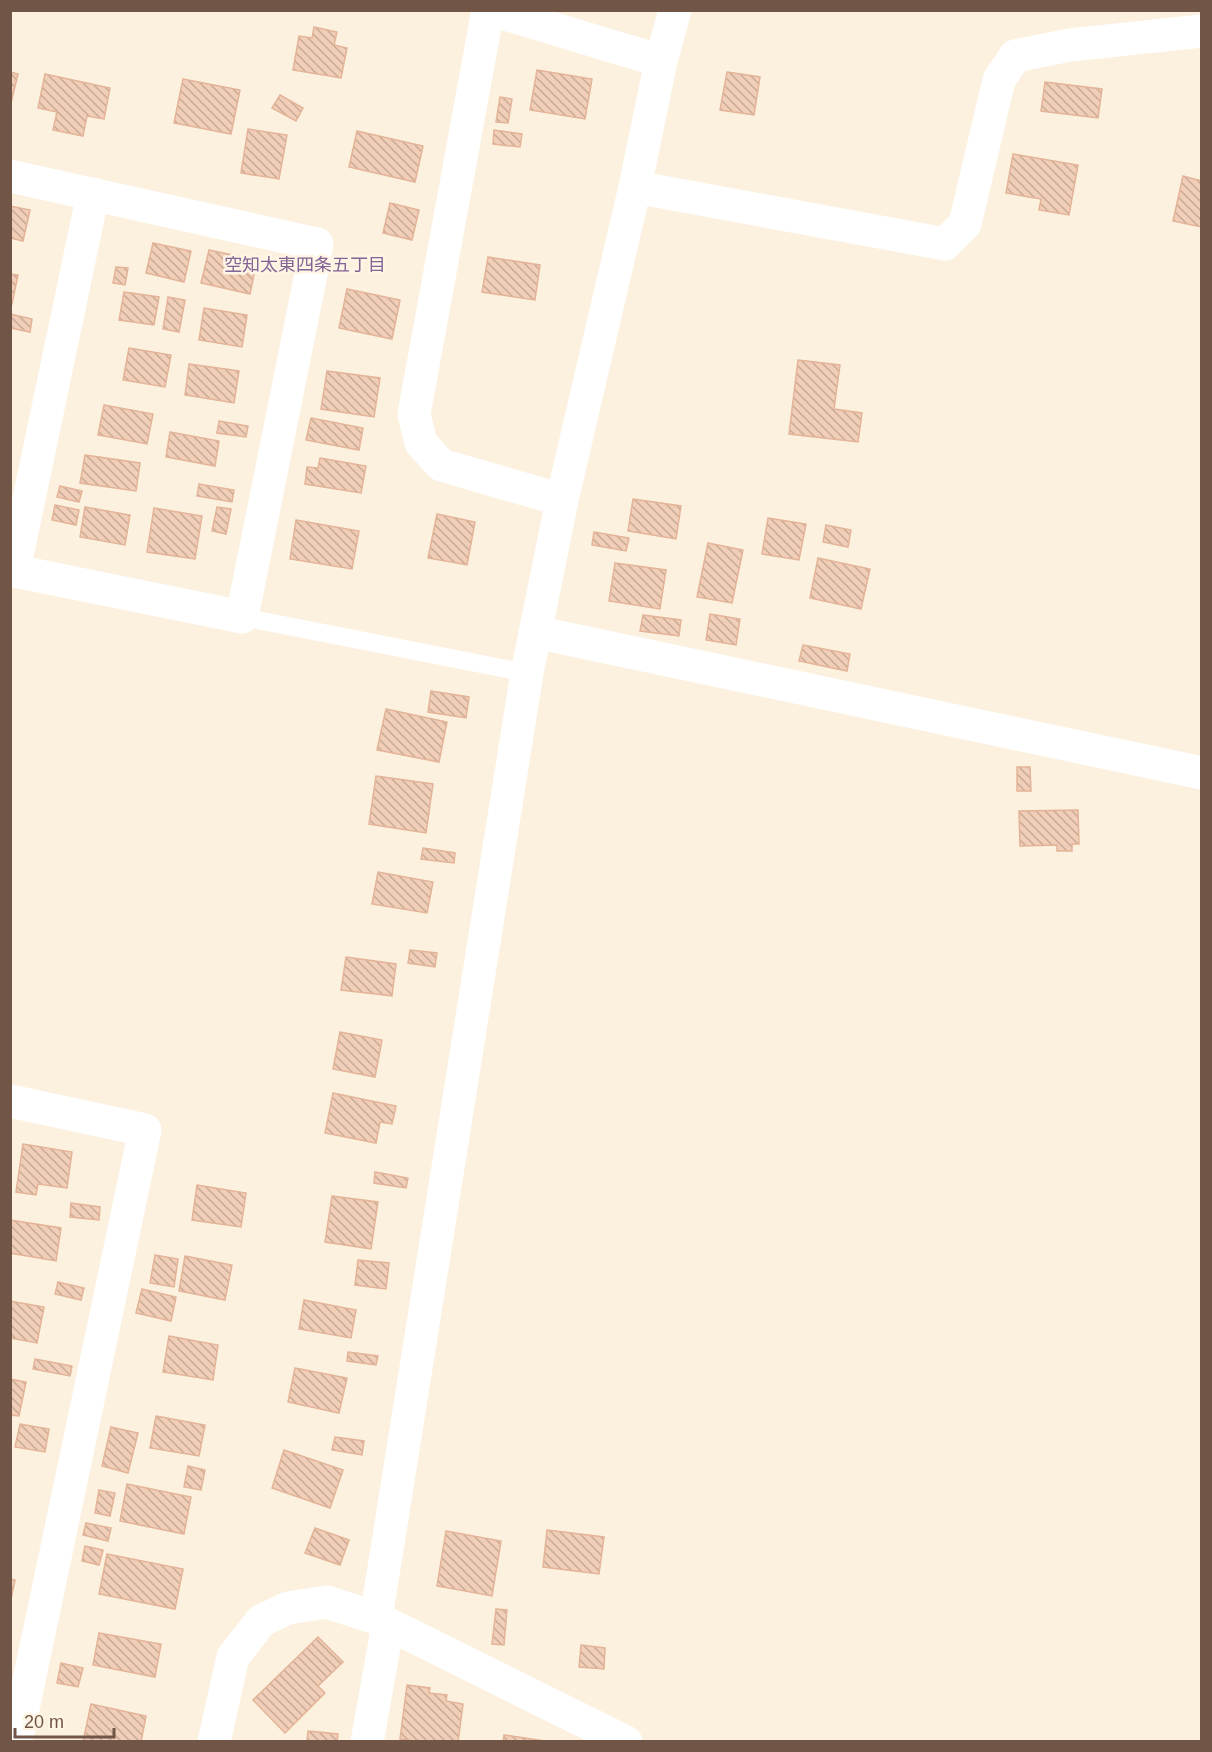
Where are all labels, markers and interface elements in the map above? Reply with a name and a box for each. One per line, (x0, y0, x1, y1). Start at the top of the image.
district label: 空知太東四条五丁目 (224, 255, 386, 275)
scale bar (15, 1701, 114, 1739)
text: 20 m (24, 1712, 64, 1732)

